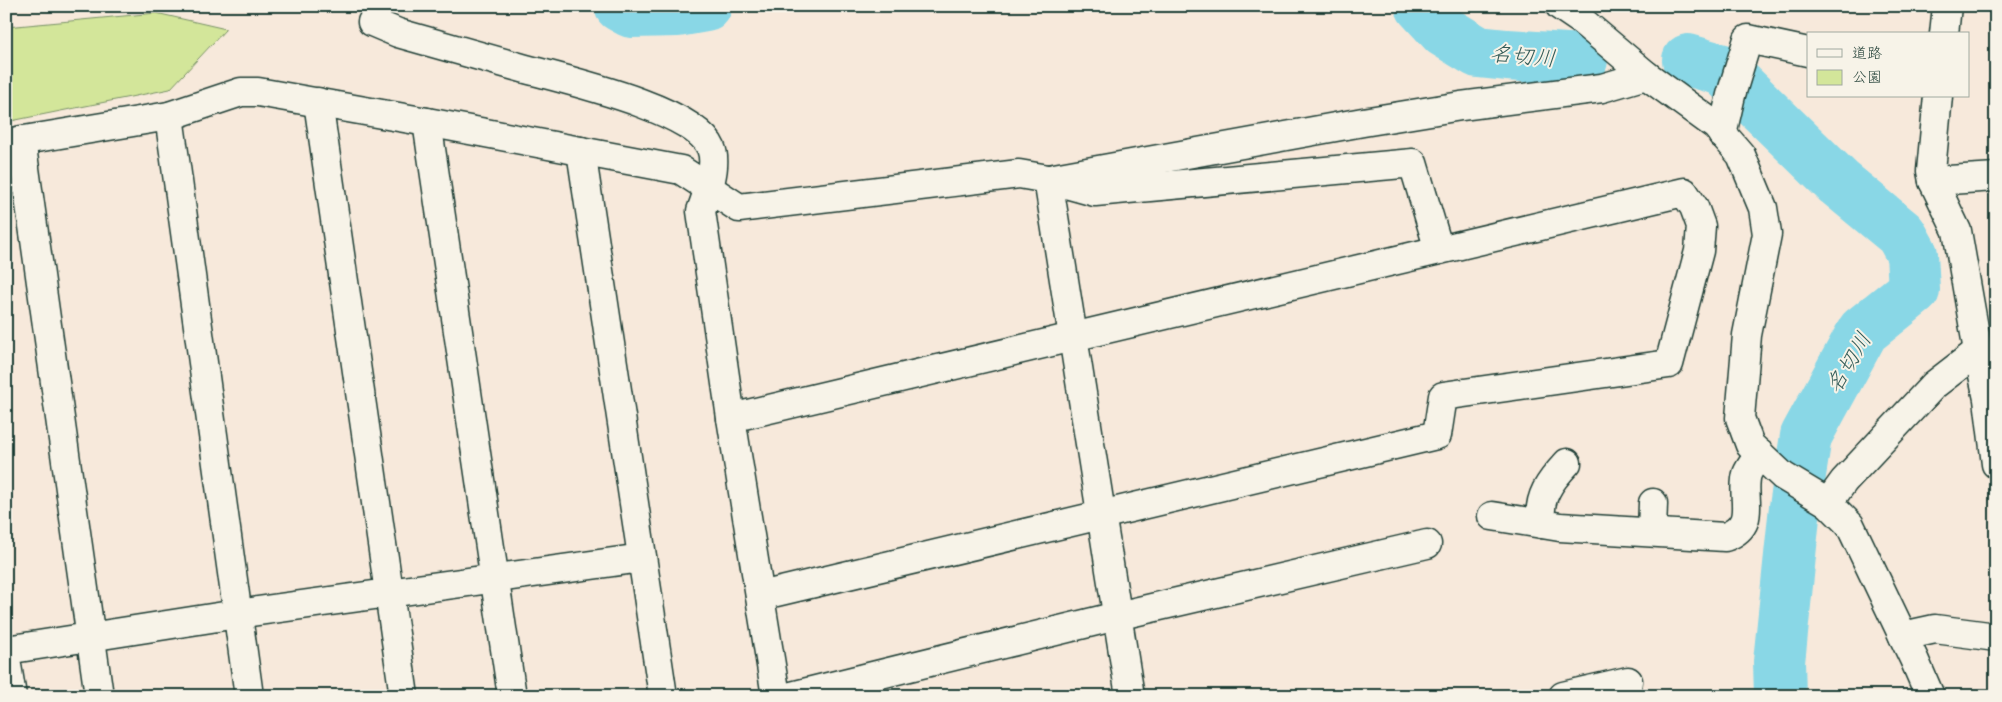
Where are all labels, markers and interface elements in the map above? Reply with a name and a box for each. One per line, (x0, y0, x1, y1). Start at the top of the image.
legend (1807, 32, 1970, 98)
water label: 名切川 (1489, 39, 1557, 72)
text: 道路 (1852, 44, 1882, 62)
text: 公園 (1852, 68, 1882, 86)
water label: 名切川 (1820, 327, 1877, 398)

